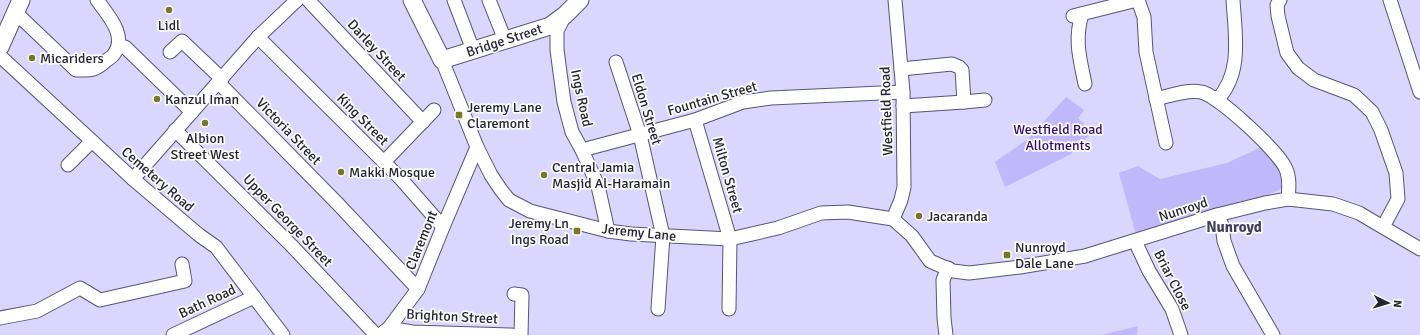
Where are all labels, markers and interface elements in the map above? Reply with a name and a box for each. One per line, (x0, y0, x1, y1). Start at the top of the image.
marker: Lidl (164, 5, 174, 15)
street label: Darley Street (344, 16, 410, 85)
place label: Lidl (158, 17, 180, 34)
street label: Bridge Street (464, 20, 544, 61)
place label: Micariders (40, 50, 104, 67)
marker: Micariders (27, 53, 37, 63)
street label: Westfield Road (876, 66, 897, 156)
street label: Ings Road (567, 68, 596, 128)
street label: Eldon Street (628, 71, 665, 147)
street label: Fountain Street (665, 78, 759, 119)
street label: King Street (333, 90, 392, 149)
place label: Kanzul Iman (165, 91, 239, 108)
marker: Kanzul Iman (152, 94, 162, 104)
street label: Victoria Street (253, 94, 325, 168)
place label: Jeremy Lane Claremont (467, 99, 542, 132)
marker: Jeremy Lane Claremont (454, 110, 464, 120)
marker: Albion Street West (200, 118, 210, 128)
park label: Westfield Road Allotments (1013, 121, 1103, 154)
place label: Albion Street West (171, 130, 240, 163)
street label: Milton Street (709, 135, 746, 215)
street label: Cemetery Road (118, 143, 197, 215)
place label: Central Jamia Masjid Al-Haramain (552, 159, 670, 192)
place label: Makki Mosque (349, 164, 435, 181)
marker: Makki Mosque (336, 167, 346, 177)
marker: Central Jamia Masjid Al-Haramain (539, 170, 549, 180)
street label: Upper George Street (239, 171, 336, 270)
street label: Nunroyd (1156, 194, 1210, 225)
street label: Claremont (402, 208, 441, 272)
place label: Jacaranda (927, 208, 988, 225)
marker: Jacaranda (914, 211, 924, 221)
place label: Jeremy Ln Ings Road (508, 215, 569, 248)
district label: Nunroyd (1206, 218, 1262, 236)
street label: Jeremy Lane (601, 220, 677, 245)
marker: Jeremy Ln Ings Road (572, 226, 582, 236)
place label: Nunroyd Dale Lane (1015, 239, 1074, 272)
street label: Briar Close (1150, 247, 1195, 313)
marker: Nunroyd Dale Lane (1002, 250, 1012, 260)
street label: Bath Road (176, 281, 238, 322)
north arrow (1368, 283, 1408, 323)
text: N (1391, 299, 1404, 308)
street label: Brighton Street (406, 306, 498, 327)

